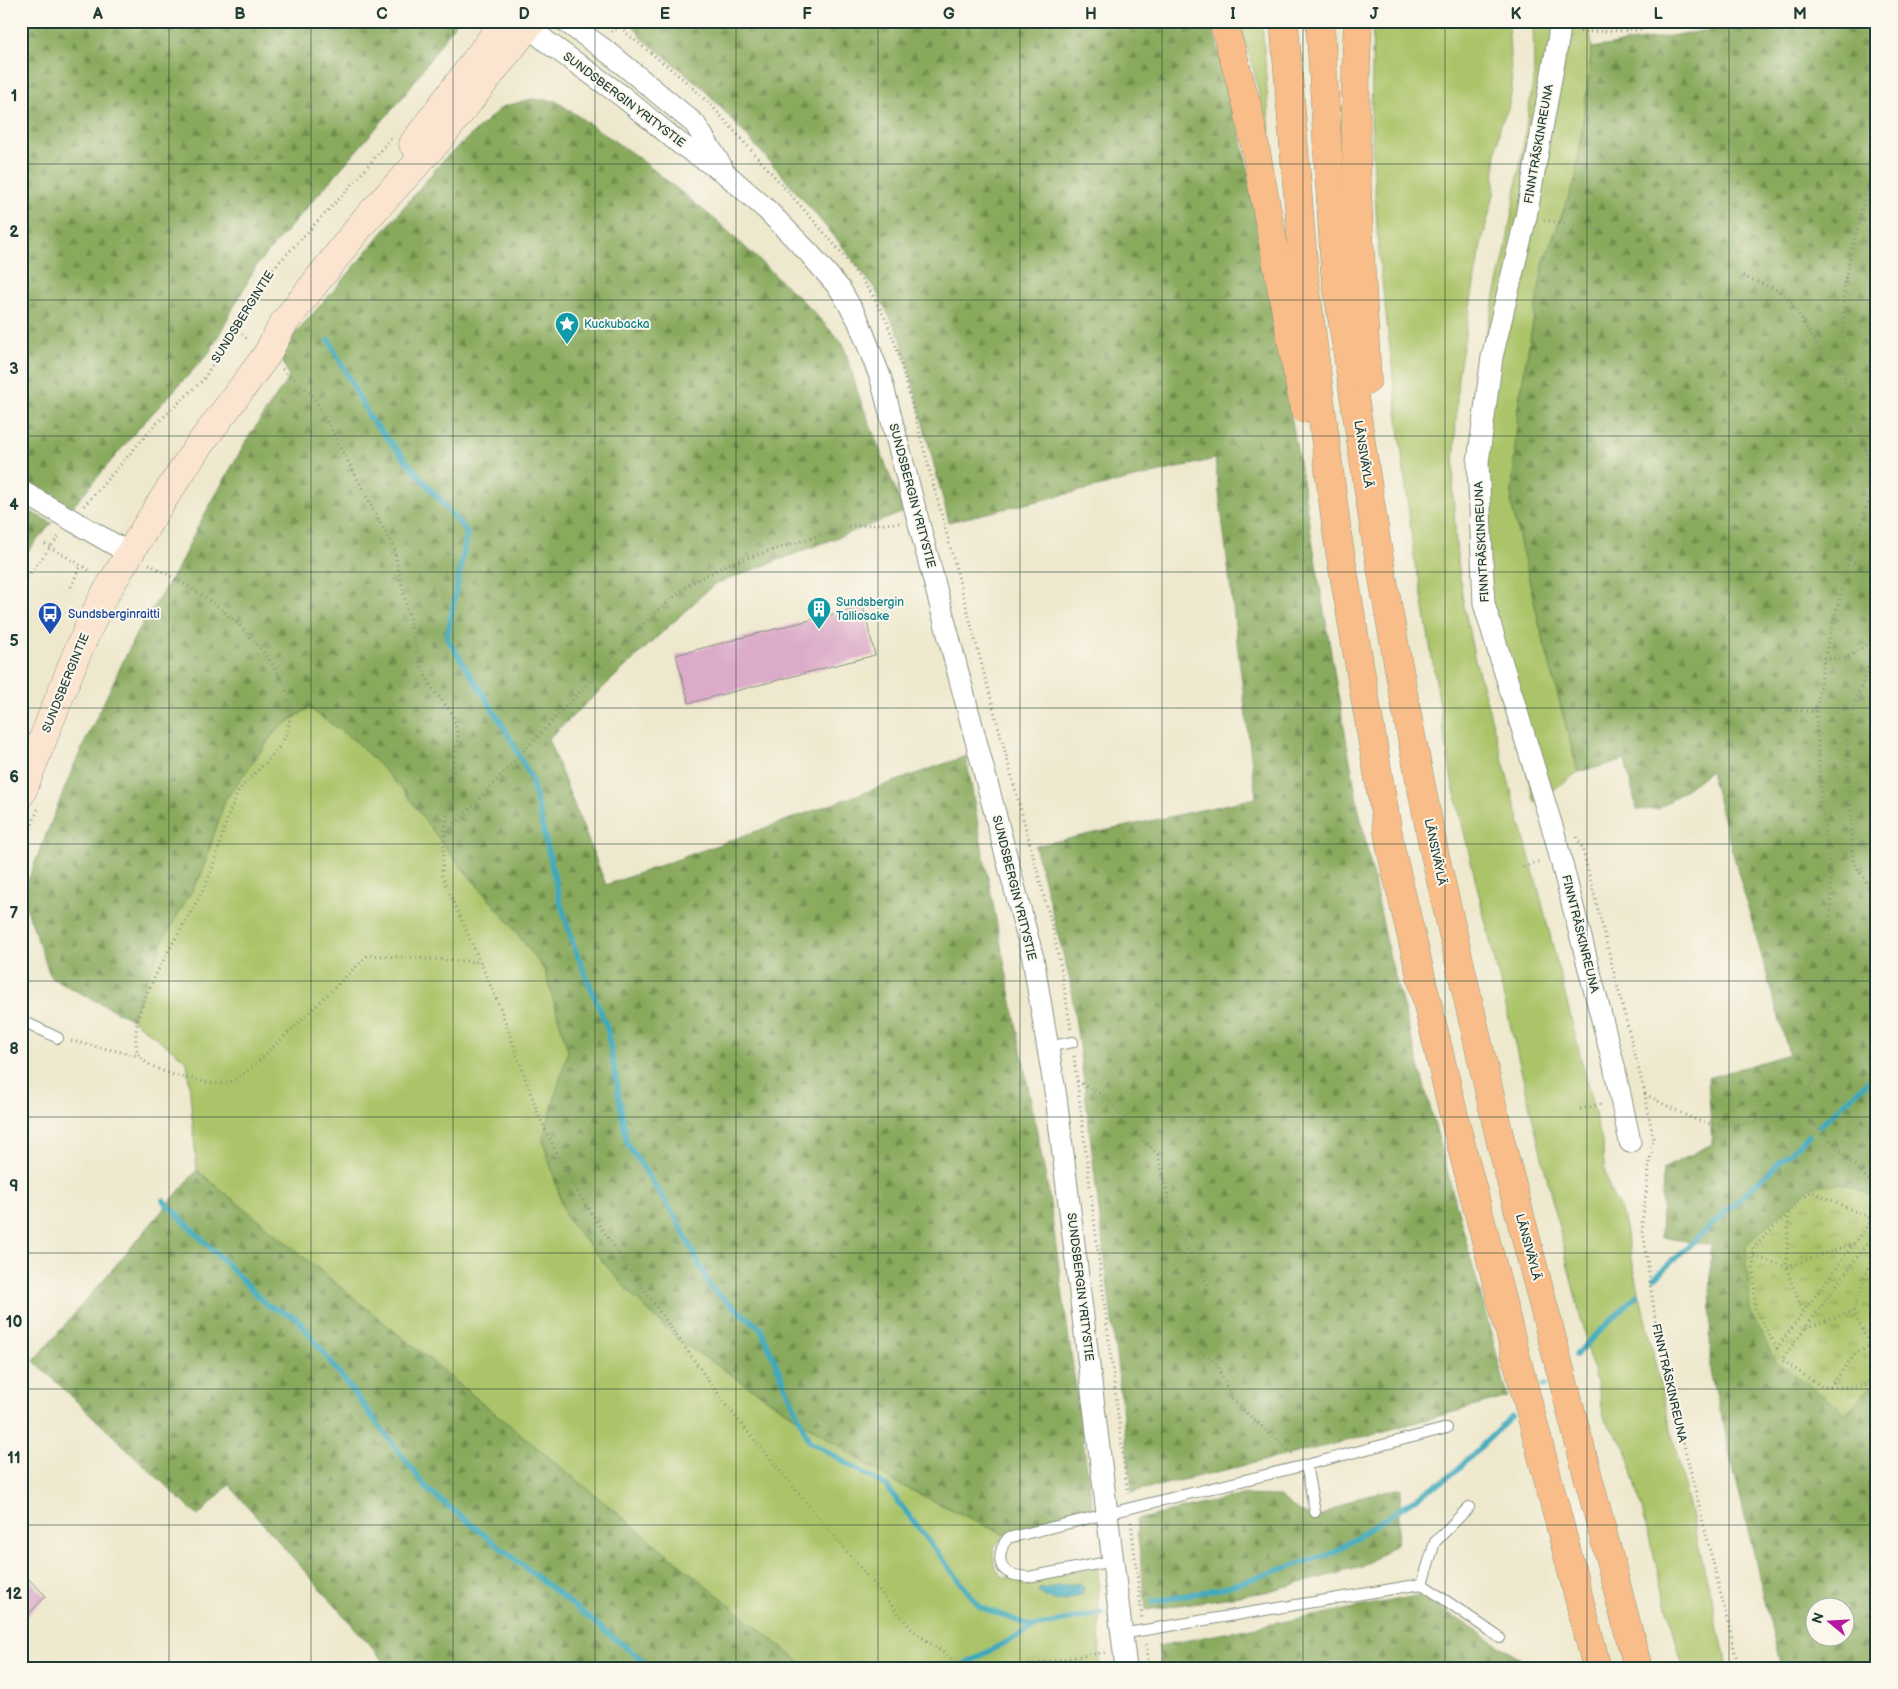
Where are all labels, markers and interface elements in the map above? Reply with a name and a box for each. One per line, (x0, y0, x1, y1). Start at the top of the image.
text: A (92, 5, 103, 24)
text: B (234, 5, 246, 24)
text: C (376, 5, 388, 24)
text: D (518, 5, 530, 24)
text: E (660, 5, 670, 24)
text: F (802, 5, 812, 24)
text: G (943, 5, 955, 24)
text: H (1085, 5, 1097, 24)
text: I (1230, 5, 1236, 24)
text: J (1370, 5, 1379, 24)
text: K (1511, 5, 1522, 24)
text: L (1653, 5, 1663, 24)
text: M (1793, 5, 1807, 24)
street label: SUNDSBERGIN YRITYSTIE (560, 49, 688, 151)
street label: FINNTRÄSKINREUNA (1520, 82, 1557, 205)
text: 1 (11, 87, 17, 106)
text: 2 (9, 223, 19, 242)
street label: SUNDSBERGINTIE (208, 268, 278, 366)
place icon: Kuckubacka (554, 311, 580, 345)
place label: Kuckubacka (584, 317, 650, 332)
text: 3 (9, 360, 19, 379)
street label: LÄNSIVÄYLÄ (1350, 419, 1377, 489)
street label: SUNDSBERGIN YRITYSTIE (885, 422, 939, 570)
street label: FINNTRÄSKINREUNA (1470, 480, 1493, 603)
text: 4 (9, 496, 19, 515)
place label: Sundsbergin Talliosake (836, 595, 904, 624)
building icon: Sundsbergin Talliosake (806, 596, 832, 630)
bus stop icon: Sundsberginraitti (37, 601, 63, 635)
place label: Sundsberginraitti (68, 607, 160, 622)
street label: SUNDSBERGINTIE (39, 631, 93, 735)
text: 5 (9, 632, 19, 651)
text: 6 (9, 768, 19, 787)
street label: SUNDSBERGIN YRITYSTIE (989, 814, 1039, 962)
street label: LÄNSIVÄYLÄ (1421, 817, 1451, 887)
street label: FINNTRÄSKINREUNA (1558, 873, 1603, 995)
text: 7 (10, 904, 19, 923)
text: 8 (9, 1040, 19, 1059)
text: 9 (9, 1177, 19, 1196)
street label: SUNDSBERGIN YRITYSTIE (1063, 1212, 1097, 1362)
street label: LÄNSIVÄYLÄ (1512, 1212, 1545, 1282)
text: 10 (6, 1313, 22, 1332)
street label: FINNTRÄSKINREUNA (1648, 1322, 1691, 1444)
text: 11 (7, 1449, 21, 1468)
text: 12 (6, 1585, 23, 1604)
north arrow (1806, 1596, 1856, 1646)
text: N (1808, 1611, 1828, 1626)

